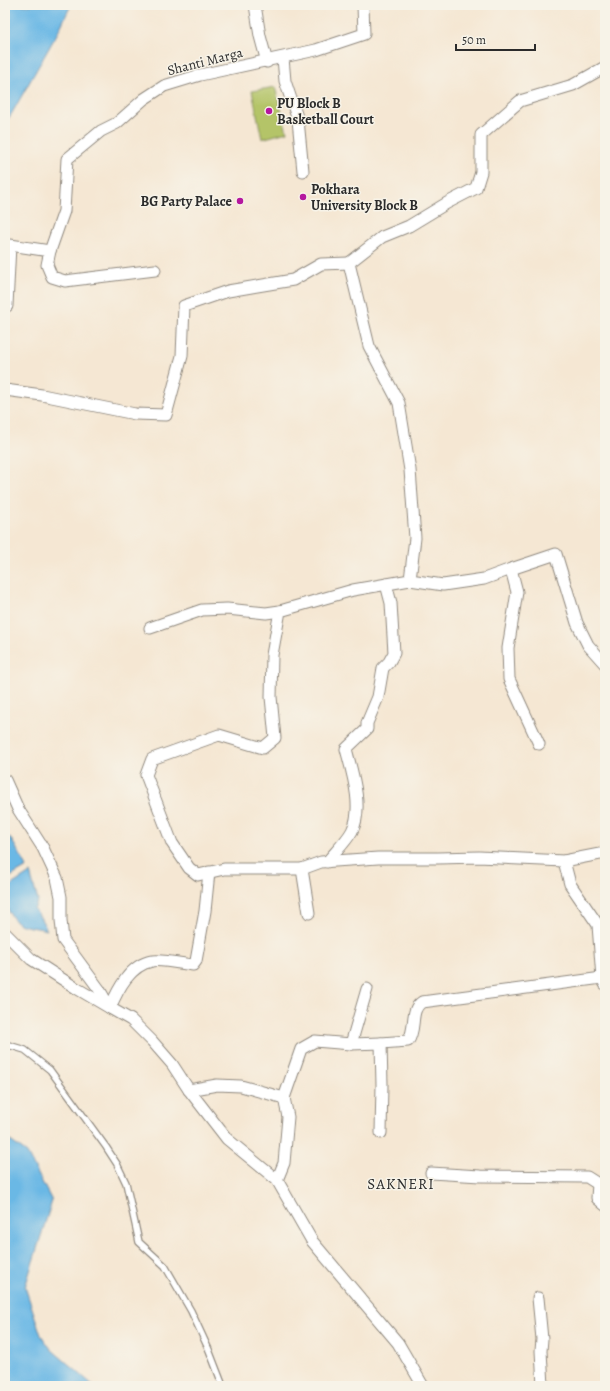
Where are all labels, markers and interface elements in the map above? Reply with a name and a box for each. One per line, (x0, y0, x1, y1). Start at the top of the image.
scale bar (456, 26, 535, 52)
text: 50 m (462, 32, 486, 48)
street label: Shanti Marga (165, 43, 245, 80)
place label: PU Block B Basketball Court (277, 94, 374, 129)
marker: PU Block B Basketball Court (264, 106, 274, 116)
place label: Pokhara University Block B (311, 180, 418, 215)
place label: BG Party Palace (140, 192, 233, 211)
marker: Pokhara University Block B (298, 192, 308, 202)
marker: BG Party Palace (235, 196, 245, 206)
district label: SAKNERI (367, 1174, 435, 1194)

